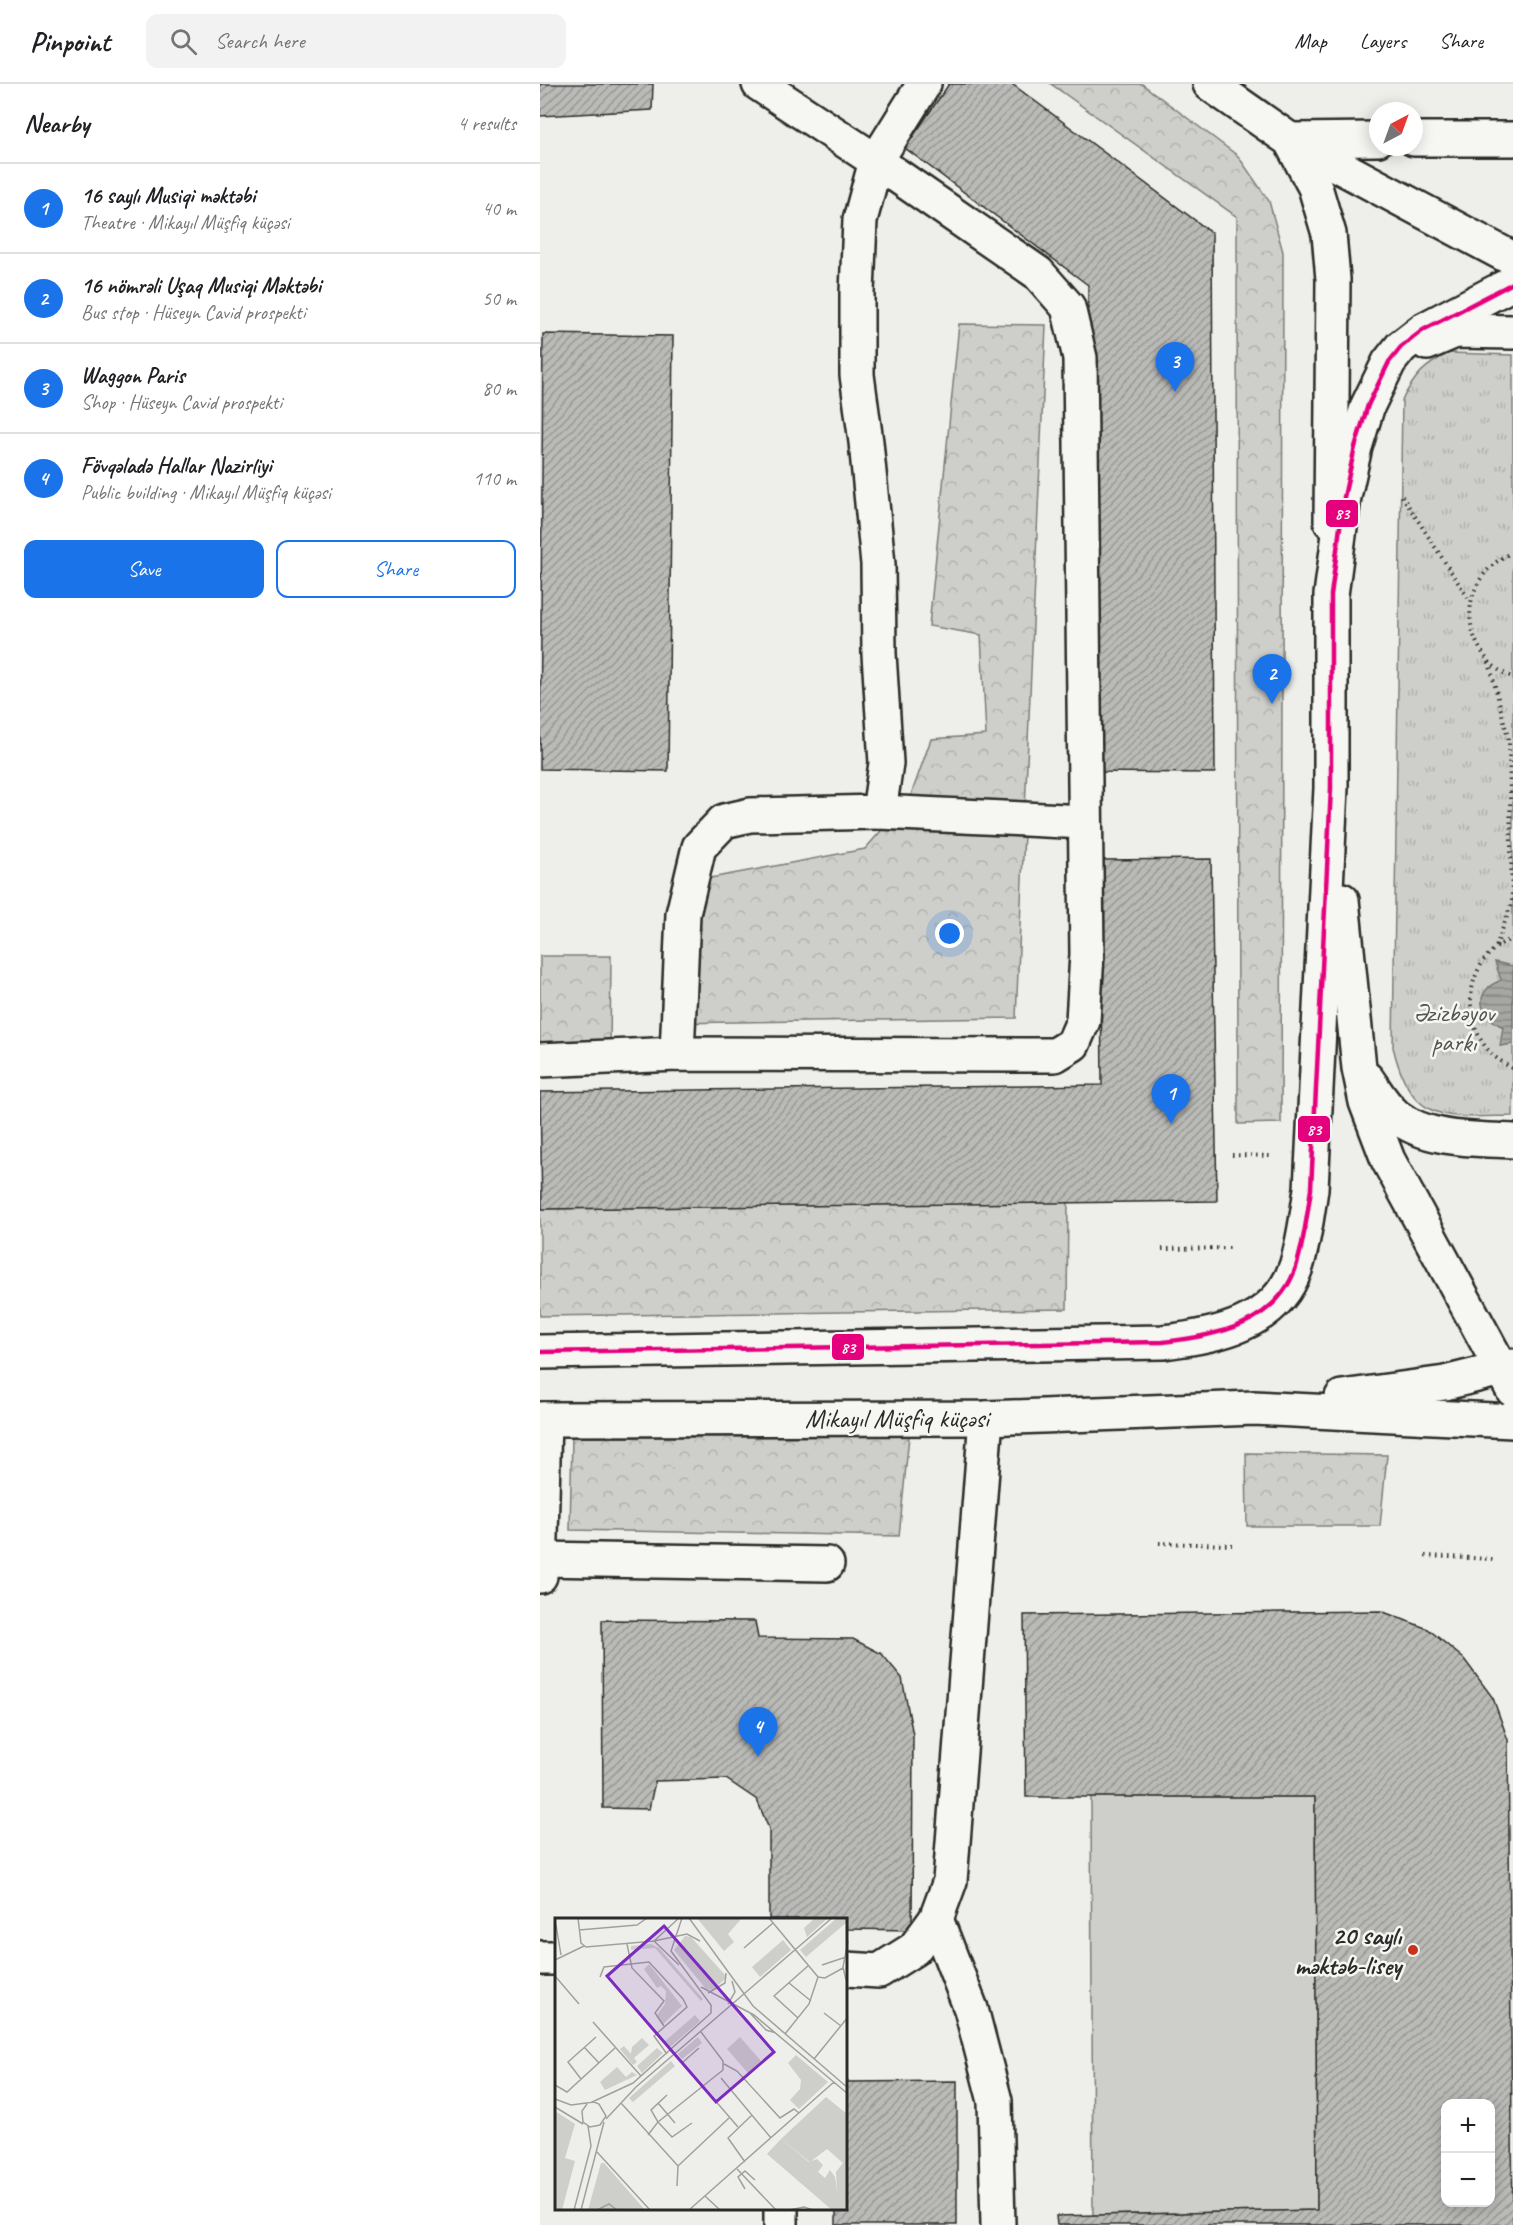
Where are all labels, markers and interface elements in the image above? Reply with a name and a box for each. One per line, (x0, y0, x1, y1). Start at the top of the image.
search box (146, 14, 566, 68)
text: Pinpoint (30, 24, 110, 59)
icon: search (167, 25, 200, 58)
text: Search here (215, 27, 305, 55)
text: Map (1294, 28, 1327, 54)
text: Layers (1360, 28, 1406, 54)
text: Share (1439, 28, 1483, 54)
north arrow (1369, 102, 1423, 156)
text: Nearby (24, 107, 89, 140)
text: 4 results (457, 111, 516, 136)
text: 16 saylı Musiqi məktəbi (81, 182, 255, 210)
text: 1 (39, 196, 48, 221)
text: 40 m (482, 196, 516, 221)
text: Theatre · Mikayıl Müşfiq küçəsi (81, 210, 290, 235)
text: 16 nömrəli Uşaq Musiqi Məktəbi (81, 272, 321, 300)
text: 2 (39, 286, 48, 311)
text: 50 m (482, 286, 516, 311)
text: Bus stop · Hüseyn Cavid prospekti (81, 300, 305, 325)
pin: 3 (1156, 342, 1194, 392)
text: Waggon Paris (81, 362, 185, 390)
text: 3 (39, 376, 48, 401)
text: 80 m (482, 376, 516, 401)
text: Shop · Hüseyn Cavid prospekti (81, 390, 282, 415)
text: Fövqəladə Hallar Nazirliyi (81, 452, 272, 480)
text: 4 (39, 466, 48, 491)
text: 110 m (473, 466, 516, 491)
text: Public building · Mikayıl Müşfiq küçəsi (81, 480, 331, 505)
line badge: 83 (1325, 499, 1359, 528)
text: 83 (1335, 504, 1351, 524)
button: Save (24, 540, 264, 598)
button: Share (276, 540, 516, 598)
pin: 2 (1252, 654, 1292, 704)
your location (935, 919, 964, 948)
park label: Əzizbəyov parkı (1414, 996, 1497, 1059)
pin: 1 (1152, 1074, 1190, 1124)
line badge: 83 (1297, 1115, 1331, 1143)
text: 83 (1307, 1120, 1323, 1140)
line badge: 83 (831, 1333, 865, 1361)
text: 83 (841, 1338, 857, 1358)
street label: Mikayıl Müşfiq küçəsi (805, 1402, 992, 1435)
pin: 4 (738, 1708, 778, 1757)
inset map (555, 1918, 848, 2210)
place label: 20 saylı məktəb-lisey (1295, 1919, 1404, 1982)
marker: 20 saylı məktəb-lisey (1406, 1943, 1420, 1957)
map controls (1441, 2099, 1495, 2207)
button: + (1441, 2099, 1495, 2153)
button: − (1441, 2153, 1495, 2207)

